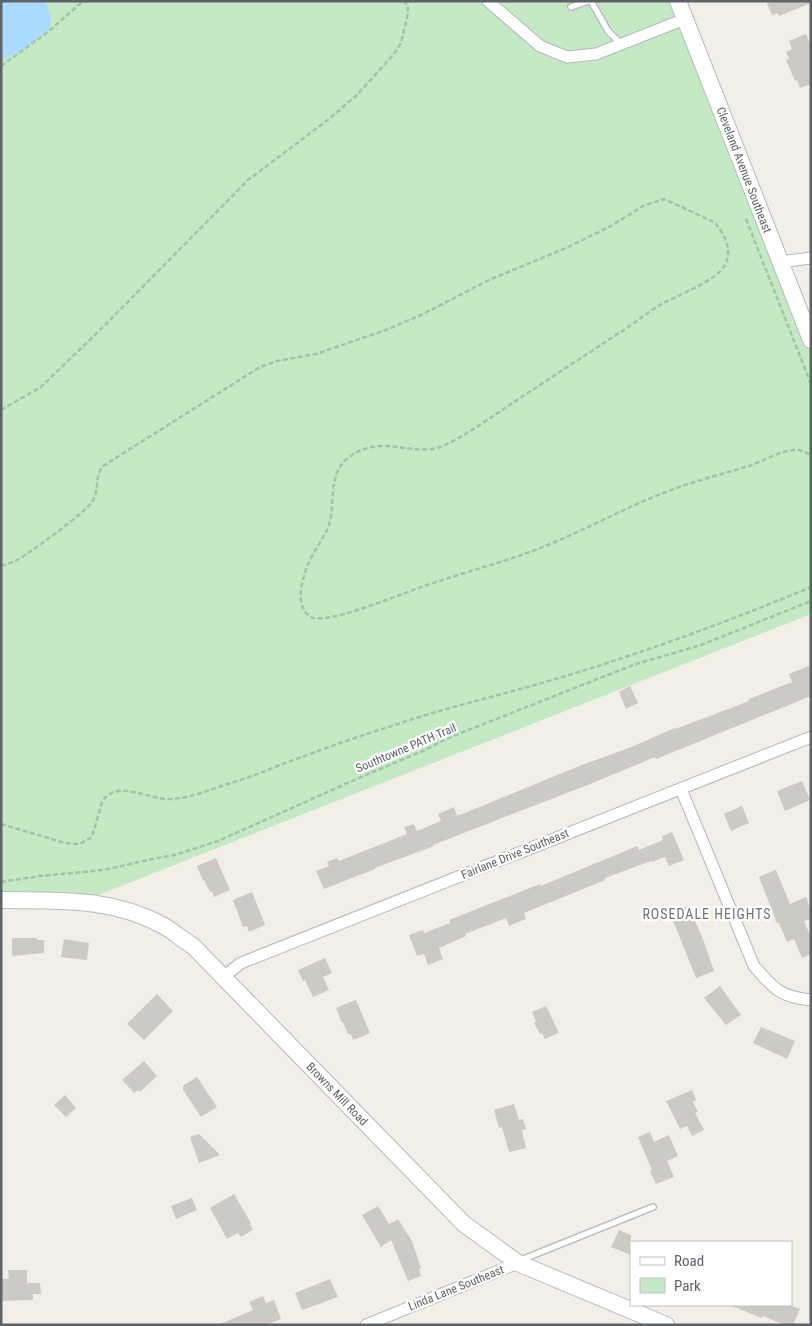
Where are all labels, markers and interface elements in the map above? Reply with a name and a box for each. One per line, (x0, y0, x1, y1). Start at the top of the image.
street label: Cleveland Avenue Southeast (713, 105, 775, 235)
street label: Southtowne PATH Trail (354, 721, 458, 775)
street label: Fairlane Drive Southeast (459, 826, 571, 882)
district label: ROSEDALE HEIGHTS (642, 906, 772, 922)
street label: Browns Mill Road (303, 1060, 371, 1128)
legend (630, 1241, 792, 1306)
text: Road (674, 1252, 704, 1270)
street label: Linda Lane Southeast (406, 1262, 506, 1314)
text: Park (674, 1277, 701, 1295)

